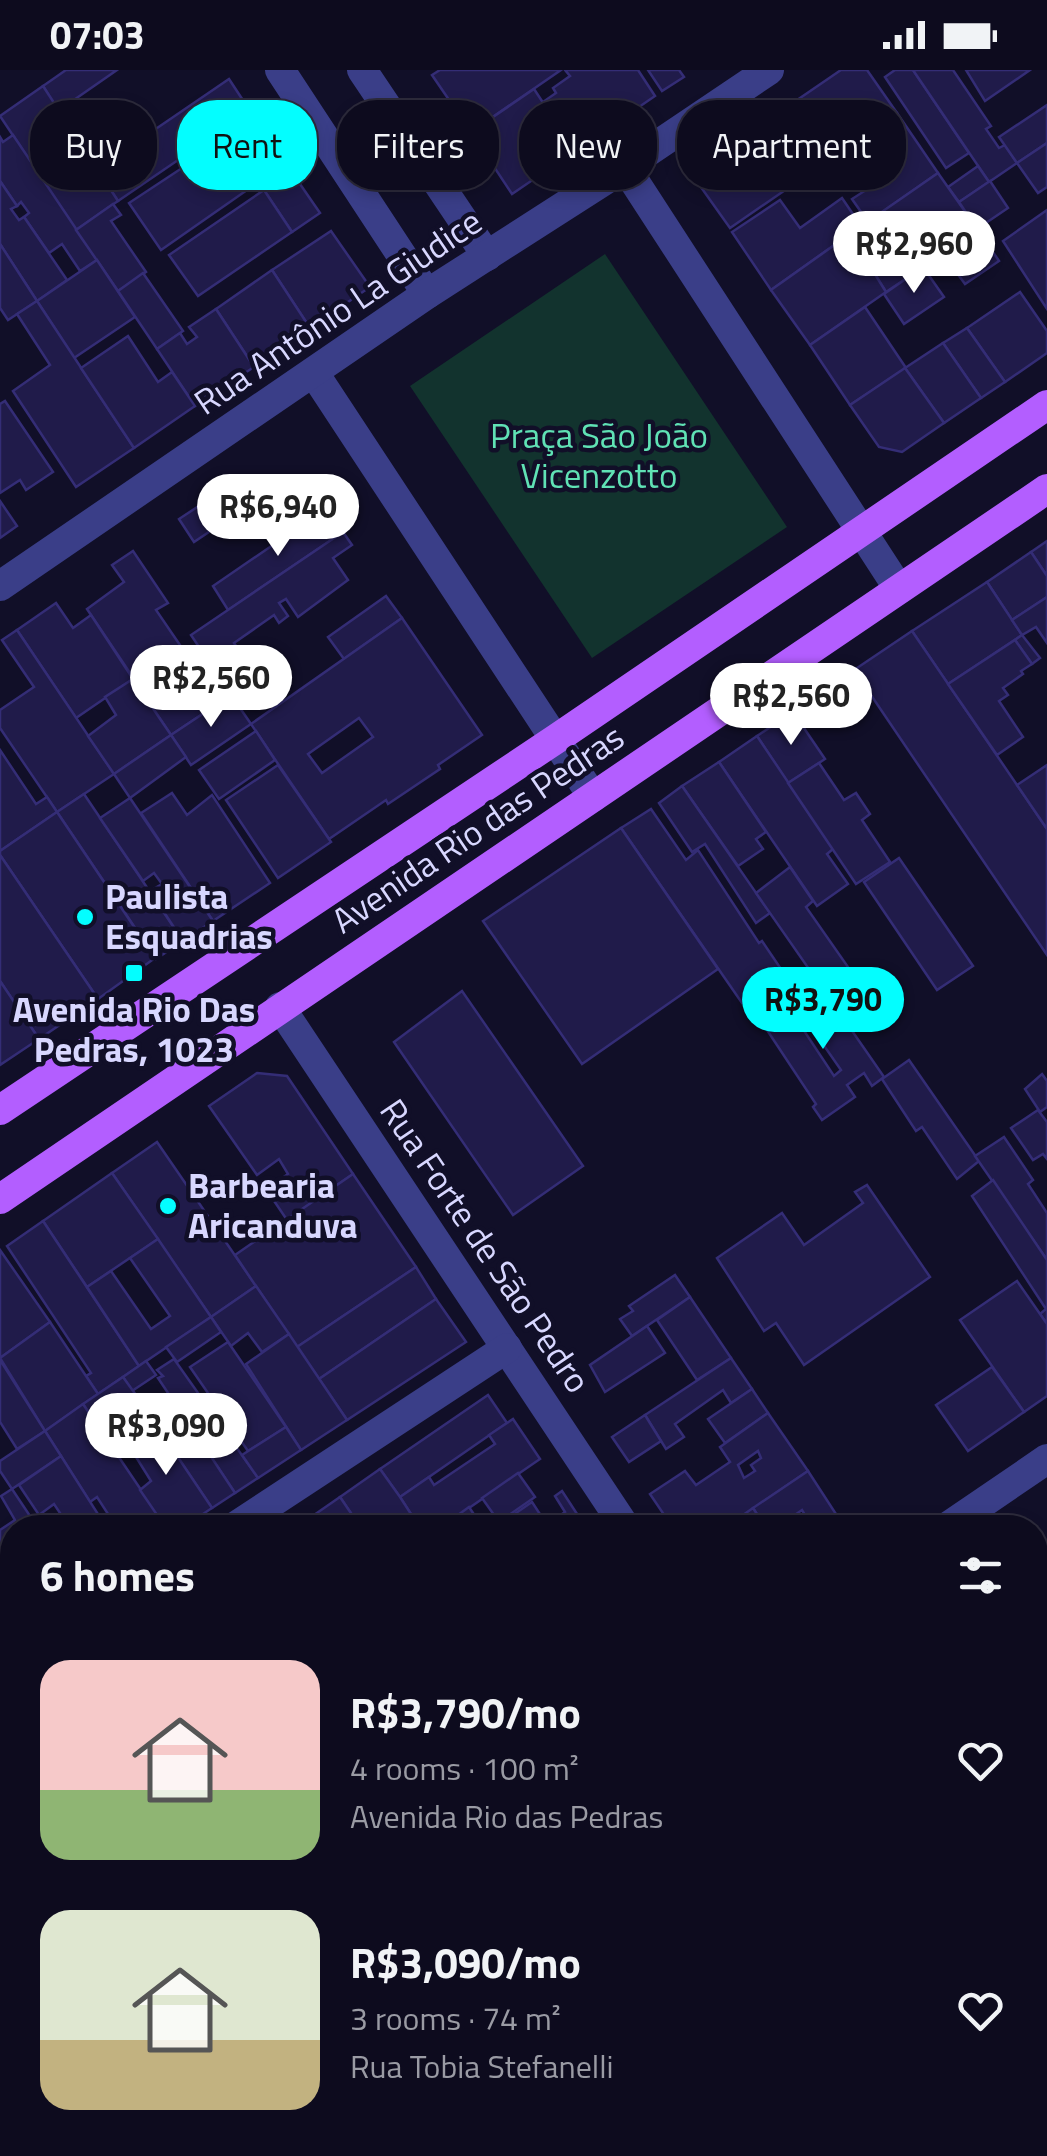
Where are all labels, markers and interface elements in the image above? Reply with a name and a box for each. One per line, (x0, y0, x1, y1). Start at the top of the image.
text: 07:03 (50, 6, 145, 64)
chip: Buy (30, 100, 157, 190)
chip: Rent (177, 100, 317, 190)
chip: Filters (337, 100, 499, 190)
chip: New (519, 100, 657, 190)
chip: Apartment (677, 100, 906, 190)
street label: Rua Antônio La Giudice (183, 195, 492, 428)
pin: R$2,960 (822, 211, 1006, 296)
text: R$2,960 (855, 219, 973, 267)
park label: Praça São João Vicenzotto (490, 408, 708, 502)
pin: R$6,940 (186, 474, 370, 559)
text: R$6,940 (219, 482, 337, 530)
pin: R$2,560 (119, 645, 303, 730)
text: R$2,560 (152, 653, 270, 701)
pin: R$2,560 (699, 663, 883, 748)
text: R$2,560 (732, 671, 850, 719)
street label: Avenida Rio das Pedras (320, 710, 635, 946)
place label: Paulista Esquadrias (105, 869, 273, 963)
marker: Paulista Esquadrias (74, 906, 96, 928)
marker: Avenida Rio Das Pedras, 1023 (123, 962, 145, 984)
pin: R$3,790 (731, 967, 915, 1052)
text: R$3,790 (764, 975, 882, 1023)
place label: Avenida Rio Das Pedras, 1023 (13, 982, 255, 1076)
street label: Rua Forte de São Pedro (367, 1087, 605, 1404)
place label: Barbearia Aricanduva (188, 1158, 358, 1252)
marker: Barbearia Aricanduva (157, 1195, 179, 1217)
pin: R$3,090 (74, 1393, 258, 1478)
text: R$3,090 (107, 1401, 225, 1449)
text: 6 homes (40, 1543, 195, 1607)
icon: filters (953, 1548, 1008, 1603)
text: R$3,790/mo (350, 1680, 581, 1744)
icon: home (120, 1700, 240, 1820)
icon: heart (953, 1733, 1008, 1788)
text: 4 rooms · 100 m² (350, 1744, 579, 1792)
text: Avenida Rio das Pedras (350, 1792, 663, 1840)
text: R$3,090/mo (350, 1930, 581, 1994)
icon: home (120, 1950, 240, 2070)
icon: heart (953, 1983, 1008, 2038)
text: 3 rooms · 74 m² (350, 1994, 561, 2042)
text: Rua Tobia Stefanelli (350, 2042, 614, 2090)

